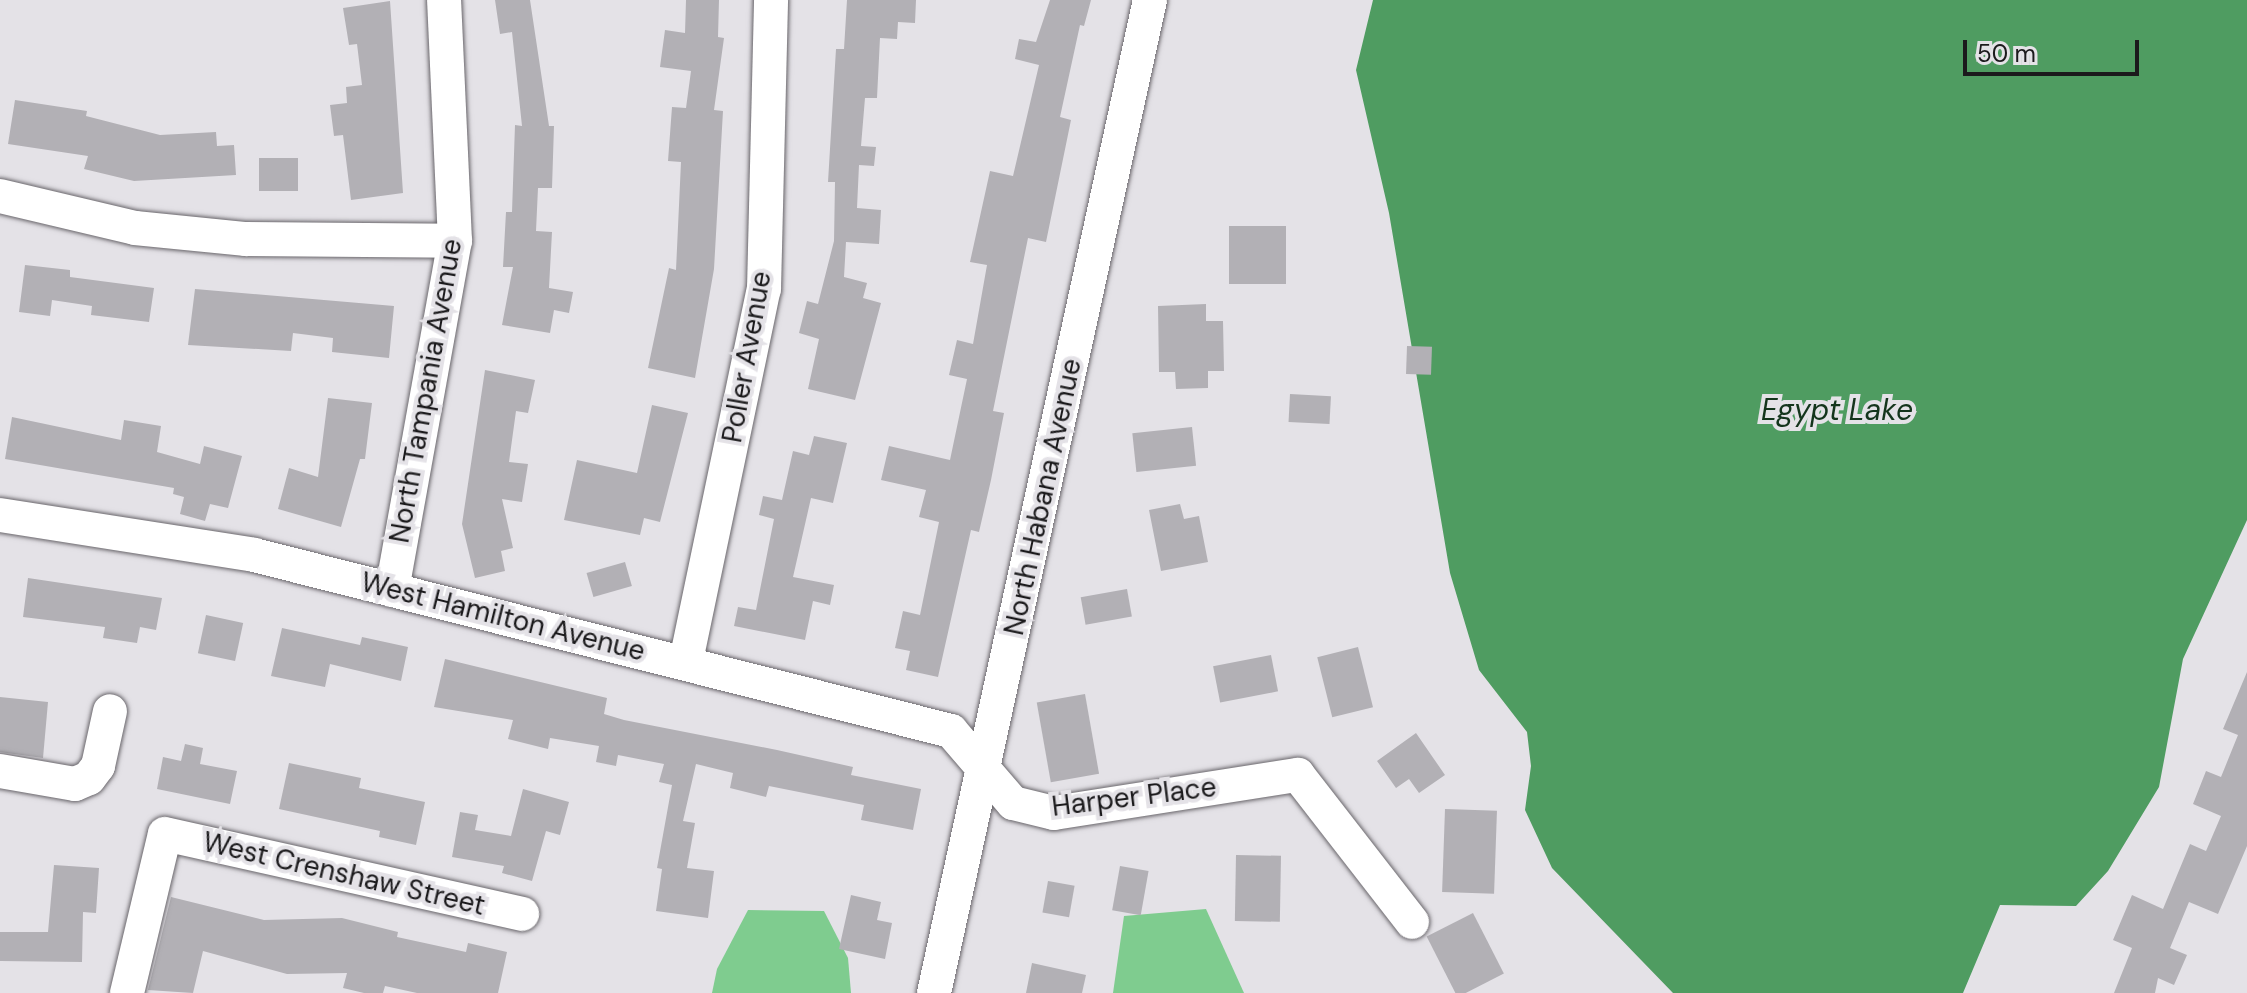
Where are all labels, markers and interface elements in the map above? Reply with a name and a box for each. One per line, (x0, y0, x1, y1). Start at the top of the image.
scale bar (1967, 24, 2143, 74)
text: 50 m (1977, 38, 2036, 69)
street label: North Tampania Avenue (383, 236, 469, 546)
street label: Poller Avenue (715, 269, 779, 445)
street label: North Habana Avenue (997, 356, 1089, 638)
water label: Egypt Lake (1761, 392, 1913, 428)
street label: West Hamilton Avenue (358, 565, 648, 669)
street label: Harper Place (1050, 770, 1218, 824)
street label: West Crenshaw Street (200, 825, 488, 923)

